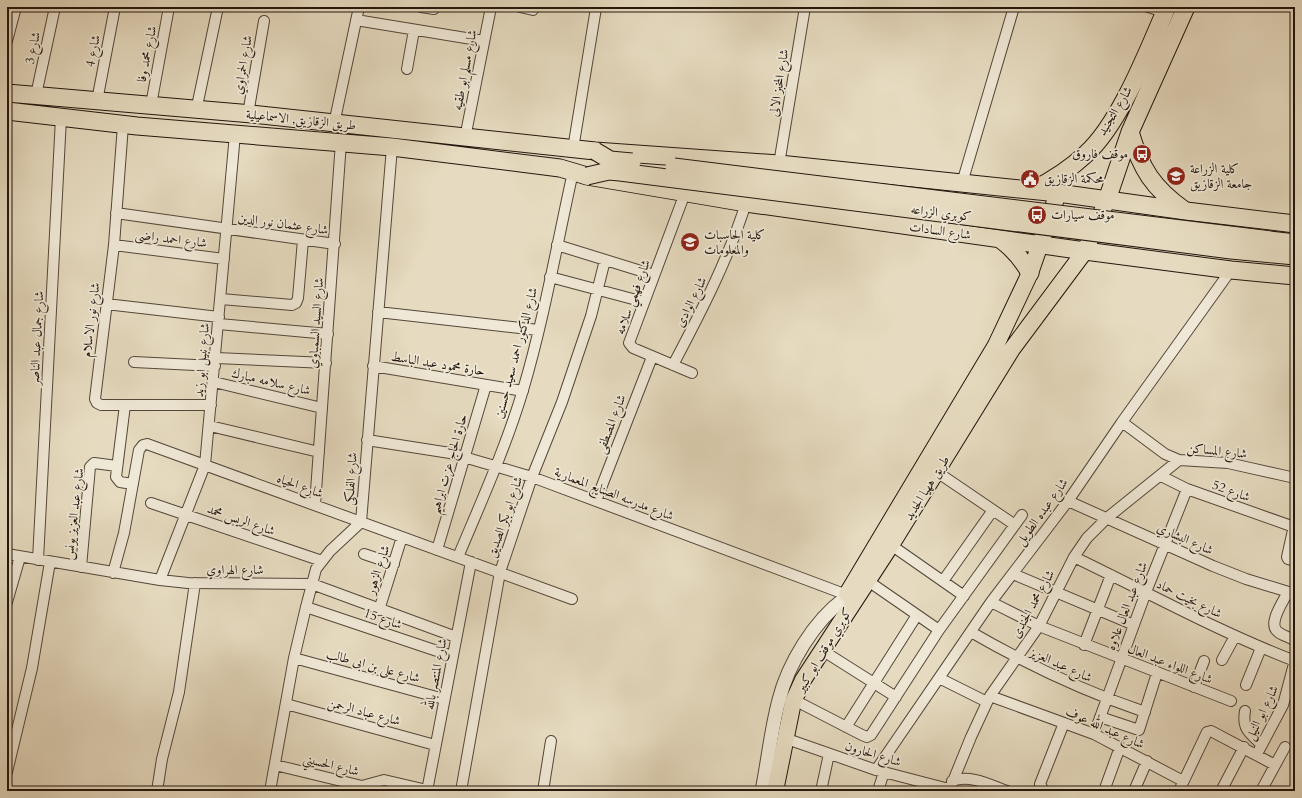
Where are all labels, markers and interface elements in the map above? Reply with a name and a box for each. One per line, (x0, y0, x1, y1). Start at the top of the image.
street label: شارع محمد وفا (133, 24, 163, 84)
street label: شارع مسلم ابو طقيه (448, 28, 486, 113)
street label: شارع 3 (21, 30, 47, 66)
street label: شارع 4 (81, 33, 107, 69)
street label: شارع الحمراوي (229, 34, 259, 96)
street label: شارع المخبز الالى (765, 48, 795, 118)
street label: شارع التجنيد (1093, 83, 1139, 140)
street label: طريق الزقازيق, الاسماعيلية (245, 105, 357, 135)
bus stop icon: موقف فاروق (1131, 143, 1153, 165)
place label: موقف فاروق (1072, 145, 1128, 163)
place label: كلية الزراعة جامعة الزقازيق (1190, 160, 1253, 193)
school or university icon: كلية الزراعة جامعة الزقازيق (1165, 165, 1187, 187)
public building icon: محكمة الزقازيق (1019, 168, 1041, 190)
place label: محكمة الزقازيق (1044, 170, 1104, 188)
street label: كوبري الزراعه (909, 200, 972, 227)
bus stop icon: موقف سيارات (1026, 204, 1048, 226)
place label: موقف سيارات (1051, 206, 1115, 224)
street label: شارع عثمان نور الدين (236, 209, 329, 241)
street label: شارع السادات (908, 218, 972, 246)
street label: شارع احمد راضى (134, 226, 208, 254)
place label: كلية الحاسبات والمعلومات (704, 226, 765, 259)
school or university icon: كلية الحاسبات والمعلومات (679, 231, 701, 253)
street label: شارع فهمي سلامه (611, 257, 658, 338)
street label: شارع الوادى (671, 274, 713, 331)
street label: شارع السيد السمباوي (304, 277, 330, 369)
street label: شارع نور الاسلام (77, 282, 106, 359)
street label: شارع الدكتور احمد سعيد حسنين (490, 285, 544, 421)
street label: شارع جمال عبد الناصر (25, 290, 50, 388)
street label: شارع نبيل ابو زيد (190, 322, 216, 398)
street label: حارة محمود عبد الباسط (390, 348, 486, 380)
street label: شارع سلامه مبارك (229, 364, 312, 402)
street label: شارع المصطفى (592, 392, 632, 457)
street label: حارة الحاج عزت ابراهيم (426, 412, 476, 517)
street label: شارع المساكن (1186, 439, 1248, 465)
street label: شارع الفلكى (340, 452, 364, 506)
street label: طريق ههيا الجديد (900, 452, 954, 524)
street label: شارع مدرسه الصنايع المعمارية (551, 463, 676, 528)
street label: شارع عبد العزيز يونس (59, 467, 91, 561)
street label: شارع الحياه (274, 469, 326, 505)
street label: شارع ابو بكر الصديق (483, 474, 529, 561)
street label: شارع عبده الطويل (1011, 475, 1074, 550)
street label: شارع 52 (1209, 476, 1253, 508)
street label: شارع الريس محمد (204, 500, 278, 542)
street label: شارع البشاري (1153, 519, 1216, 561)
street label: شارع الزهور (361, 543, 396, 600)
street label: شارع عبد العال علاوه (1102, 559, 1154, 653)
street label: شارع الهراوي (206, 561, 264, 581)
street label: شارع محمد الجندى (1007, 567, 1061, 642)
street label: شارع بخيت حماد (1152, 575, 1225, 624)
street label: شارع 15 (361, 604, 405, 636)
street label: كوبري موقف ابو كبير (791, 604, 857, 698)
street label: شارع المنتصر بالله (418, 636, 454, 712)
street label: شارع اللواء عبد العال (1124, 640, 1215, 690)
street label: شارع عبد العزيز (1024, 642, 1095, 689)
street label: شارع على بن ابى طالب (324, 645, 422, 689)
street label: شارع ابو النيل (1241, 682, 1285, 744)
street label: شارع عباد الرحمن (325, 694, 402, 732)
street label: شارع عبد الله عوف (1062, 701, 1148, 755)
street label: شارع الحارون (842, 737, 903, 773)
street label: شارع الحسيني (301, 749, 361, 783)

